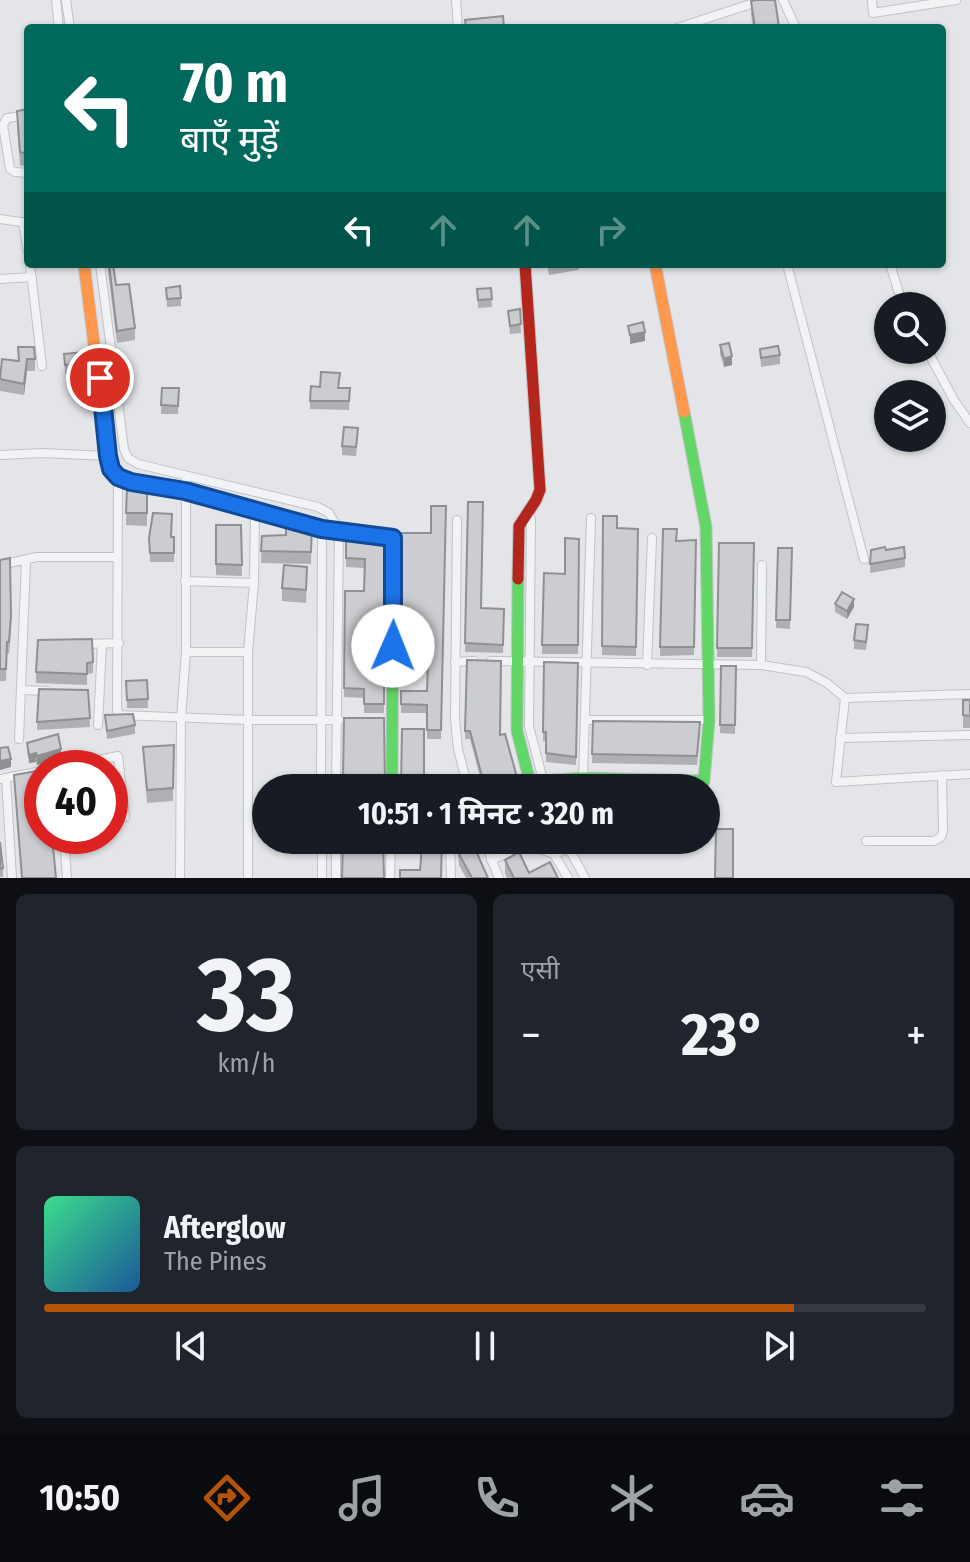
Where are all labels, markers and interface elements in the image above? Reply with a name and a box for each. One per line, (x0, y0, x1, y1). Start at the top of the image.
text: 70 m (180, 50, 288, 117)
icon: left (48, 56, 152, 160)
text: बाएँ मुड़ें (180, 118, 279, 162)
icon: left (337, 208, 381, 252)
icon: ahead (421, 208, 465, 252)
icon: ahead (505, 208, 549, 252)
icon: right (589, 208, 633, 252)
map controls (874, 292, 946, 452)
button: search (874, 292, 946, 364)
pin (66, 344, 134, 412)
icon: arrive (78, 356, 122, 400)
button: layers (874, 380, 946, 452)
position arrow (351, 604, 435, 688)
speed limit sign: 40 (24, 750, 128, 854)
text: 10:51 · 1 मिनट · 320 m (358, 796, 614, 832)
text: 33 (197, 933, 296, 1058)
text: एसी (521, 955, 560, 986)
text: 23° (681, 999, 766, 1071)
text: − (521, 1009, 541, 1062)
text: + (906, 1009, 926, 1062)
text: km/h (218, 1048, 275, 1079)
text: Afterglow (164, 1210, 286, 1246)
text: The Pines (164, 1246, 267, 1277)
icon: previous (169, 1324, 213, 1368)
icon: pause (463, 1324, 507, 1368)
icon: next (757, 1324, 801, 1368)
icon: directions (199, 1470, 255, 1526)
icon: music (334, 1470, 390, 1526)
icon: phone (469, 1470, 525, 1526)
icon: climate (604, 1470, 660, 1526)
icon: car (739, 1470, 795, 1526)
icon: filters (874, 1470, 930, 1526)
text: 10:50 (40, 1476, 120, 1520)

